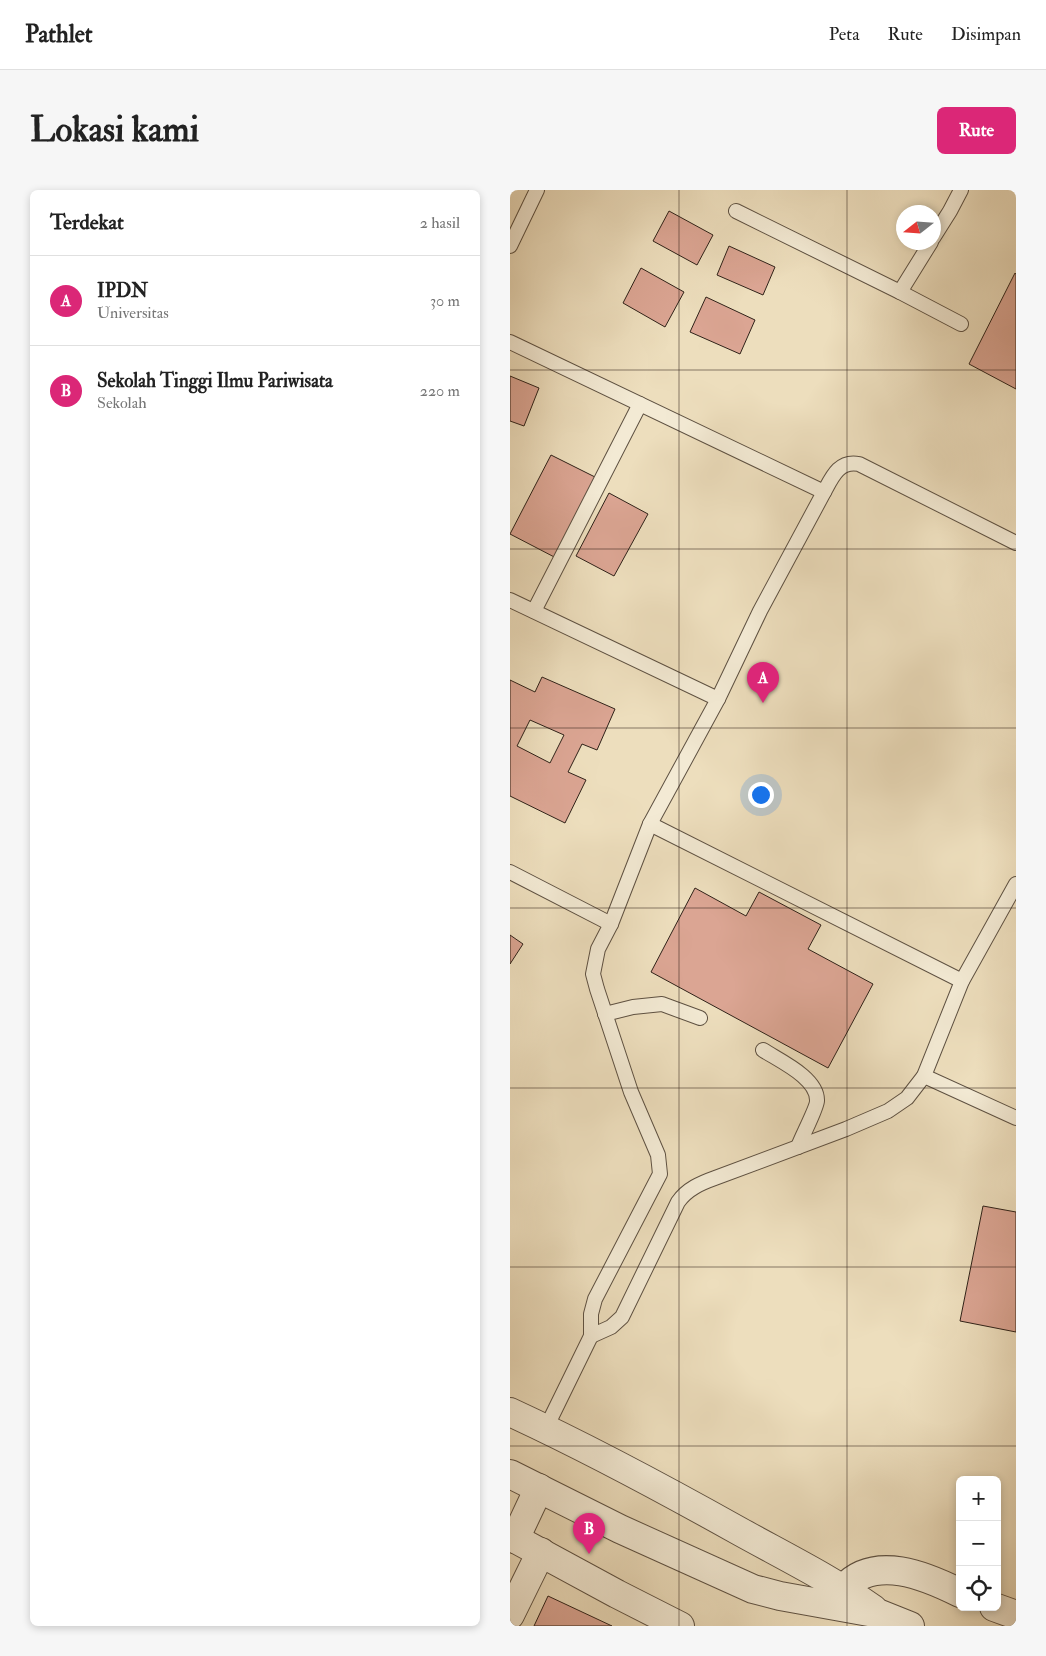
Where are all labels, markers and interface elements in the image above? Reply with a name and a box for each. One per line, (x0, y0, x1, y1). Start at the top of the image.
text: Pathlet (25, 19, 93, 50)
text: Peta (829, 23, 860, 46)
text: Rute (888, 23, 923, 46)
text: Disimpan (951, 23, 1021, 46)
button: Rute (937, 107, 1016, 154)
text: Lokasi kami (30, 108, 199, 152)
north arrow (896, 205, 941, 250)
text: Terdekat (50, 209, 124, 236)
text: 2 hasil (420, 213, 460, 233)
text: IPDN (97, 279, 148, 303)
text: A (61, 291, 71, 311)
text: 30 m (430, 291, 460, 311)
text: Universitas (97, 303, 169, 323)
text: Sekolah Tinggi Ilmu Pariwisata (97, 369, 333, 393)
text: B (61, 381, 71, 401)
text: 220 m (420, 381, 460, 401)
text: Sekolah (97, 393, 147, 413)
pin: A (747, 662, 779, 703)
your location (748, 782, 774, 808)
map controls (956, 1476, 1001, 1611)
button: + (956, 1476, 1001, 1521)
pin: B (573, 1513, 605, 1554)
button: − (956, 1521, 1001, 1566)
button: locate (956, 1566, 1001, 1611)

